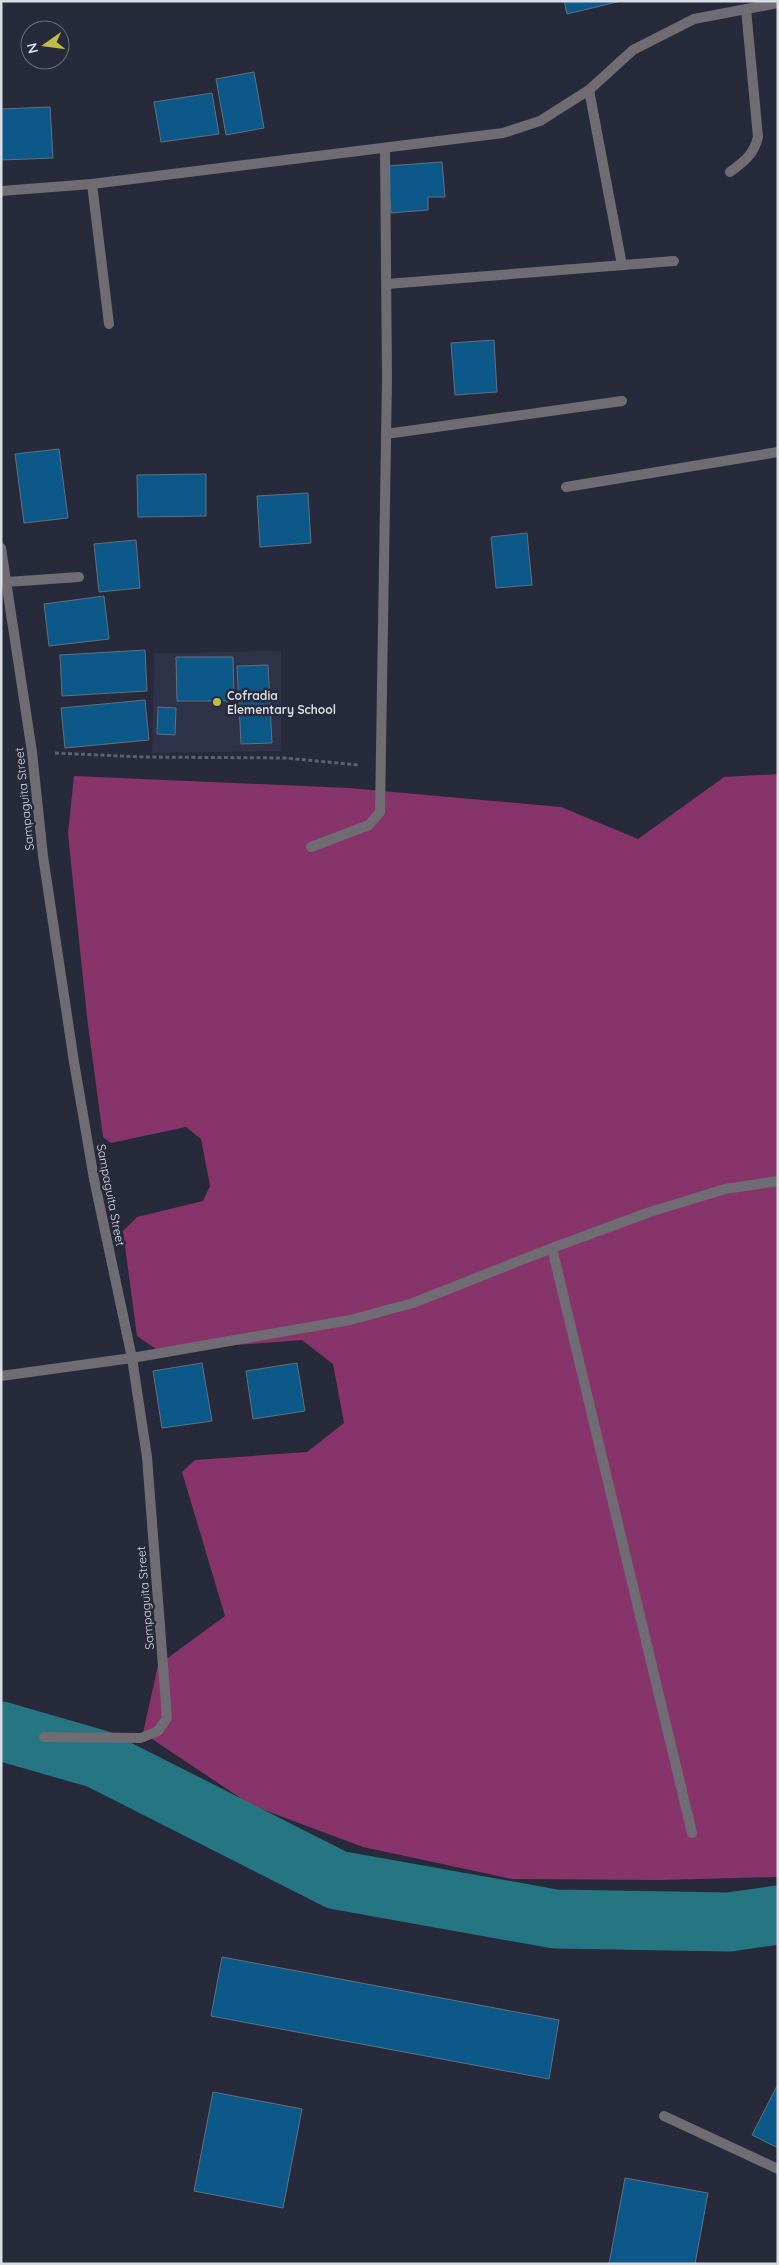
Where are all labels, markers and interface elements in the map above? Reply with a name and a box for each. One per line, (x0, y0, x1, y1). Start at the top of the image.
north arrow (20, 20, 70, 70)
text: N (22, 41, 42, 55)
place label: Cofradia Elementary School (227, 688, 336, 717)
marker: Cofradia Elementary School (211, 696, 223, 708)
street label: Sampaguita Street (11, 747, 37, 851)
street label: Sampaguita Street (94, 1143, 128, 1247)
street label: Sampaguita Street (133, 1546, 157, 1650)

